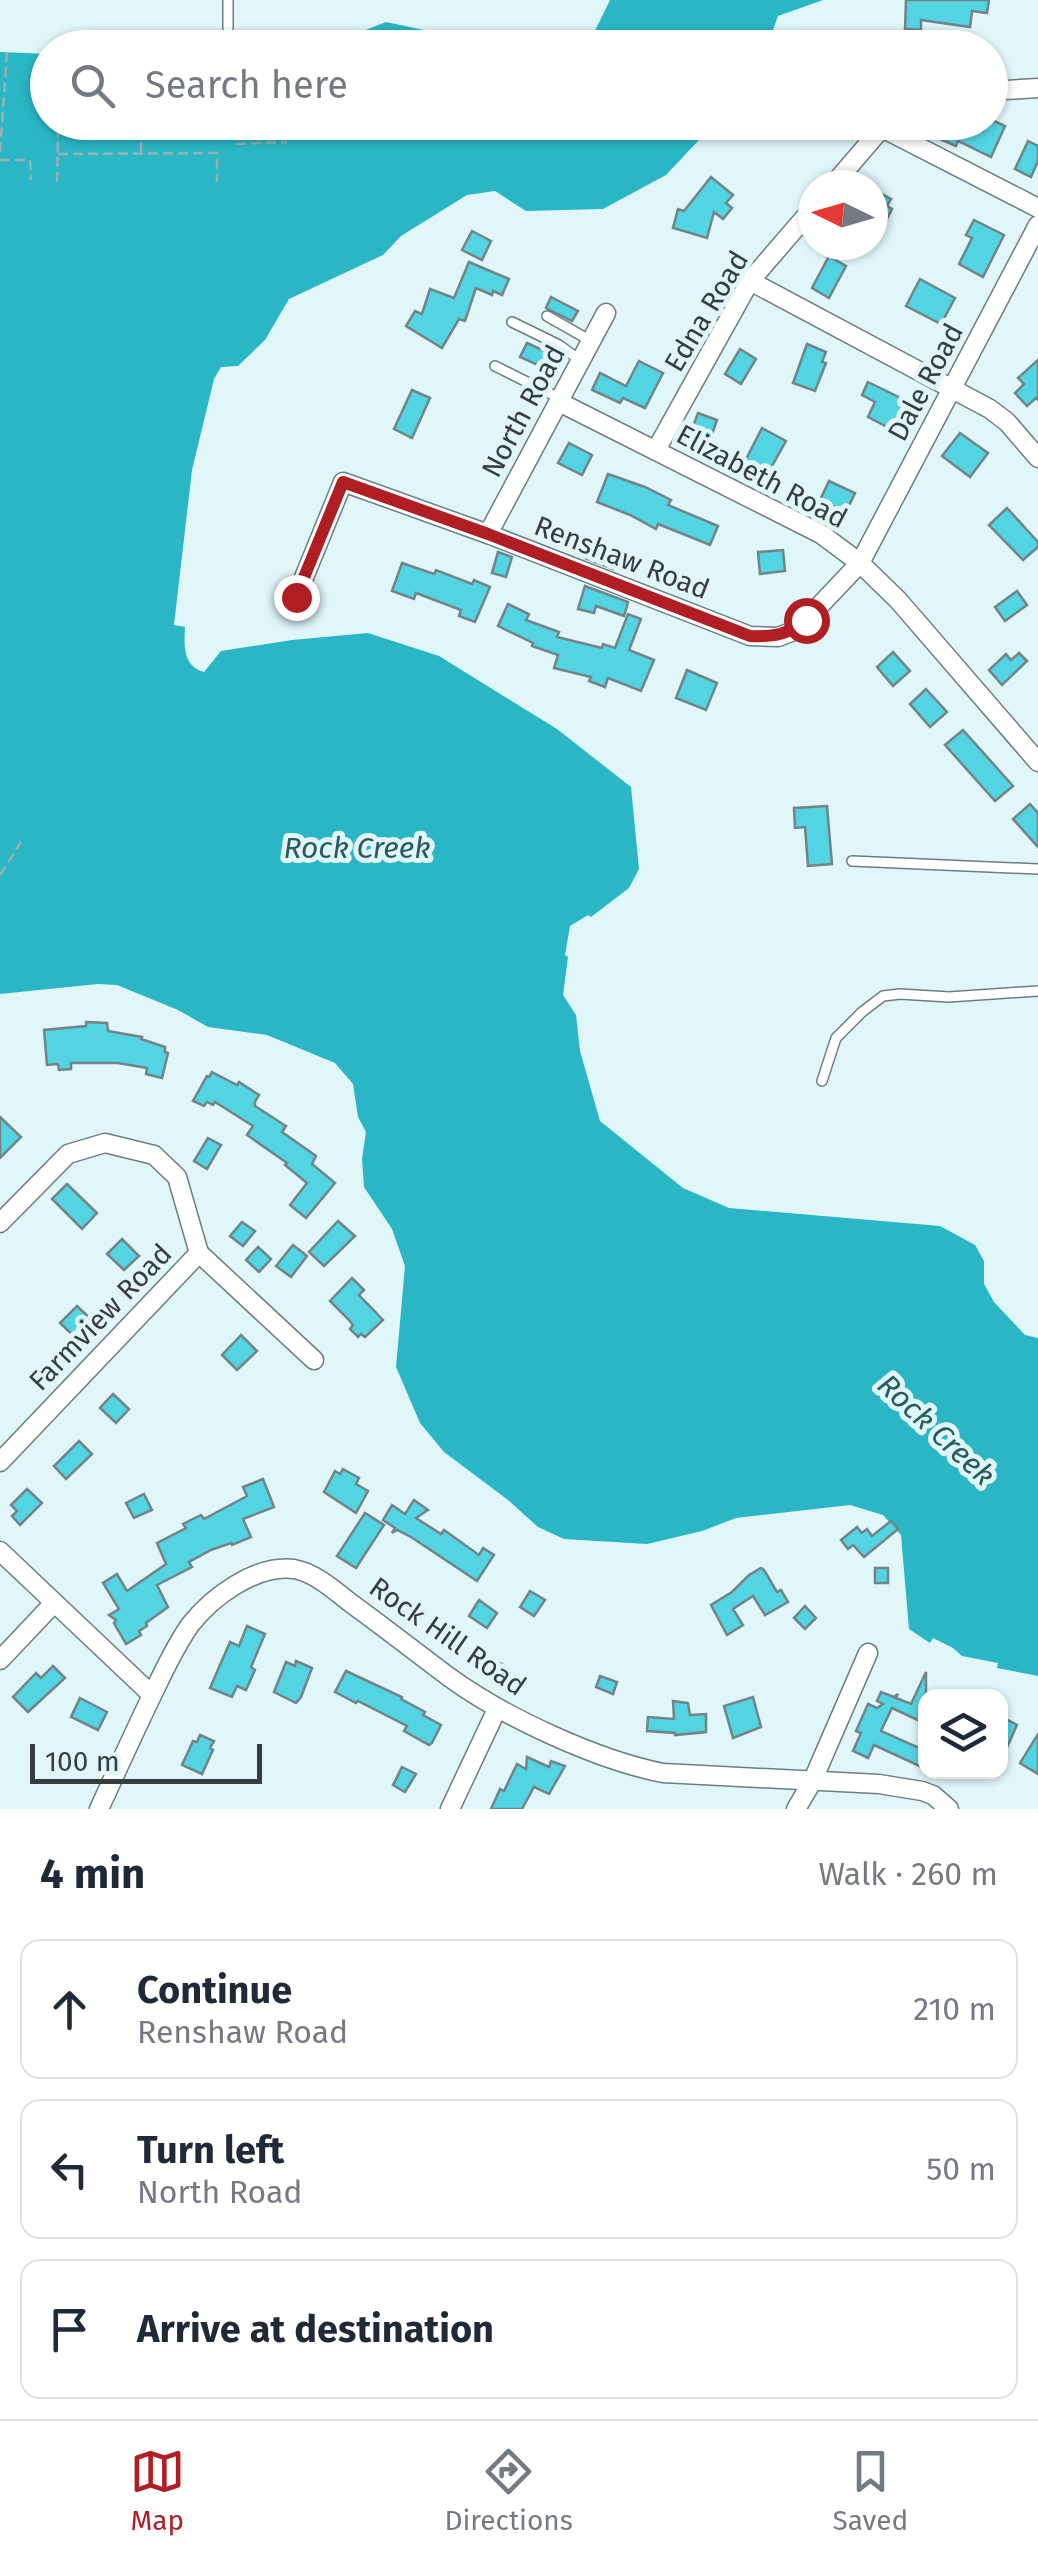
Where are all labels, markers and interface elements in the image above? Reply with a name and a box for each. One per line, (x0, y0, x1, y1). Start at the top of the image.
search box (30, 30, 1008, 140)
icon: search (65, 58, 120, 113)
text: Search here (145, 62, 348, 108)
north arrow (798, 170, 888, 260)
street label: Edna Road (658, 245, 755, 378)
street label: Dale Road (881, 318, 970, 447)
street label: North Road (475, 340, 572, 483)
street label: Elizabeth Road (671, 418, 853, 535)
street label: Renshaw Road (530, 509, 714, 606)
route end (274, 575, 320, 621)
route start (784, 598, 830, 644)
water label: Rock Creek (283, 830, 431, 866)
street label: Farmview Road (22, 1237, 179, 1397)
water label: Rock Creek (870, 1367, 1002, 1493)
street label: Rock Hill Road (363, 1570, 532, 1703)
map controls (918, 1689, 1008, 1779)
button: layers (918, 1689, 1008, 1779)
scale bar (30, 1739, 262, 1784)
text: 100 m (45, 1745, 120, 1778)
text: 4 min (40, 1849, 145, 1899)
text: Walk · 260 m (818, 1855, 998, 1893)
text: Continue (137, 1967, 292, 2013)
icon: ahead (42, 1982, 97, 2037)
text: 210 m (913, 1990, 996, 2028)
text: Renshaw Road (137, 2013, 348, 2051)
text: Turn left (137, 2127, 284, 2173)
icon: left (42, 2142, 97, 2197)
text: 50 m (926, 2150, 996, 2188)
text: North Road (137, 2173, 302, 2211)
icon: arrive (42, 2302, 97, 2357)
text: Arrive at destination (137, 2306, 494, 2352)
tab: Map (130, 2444, 185, 2537)
tab: Directions (444, 2444, 573, 2537)
tab: Saved (832, 2444, 908, 2537)

